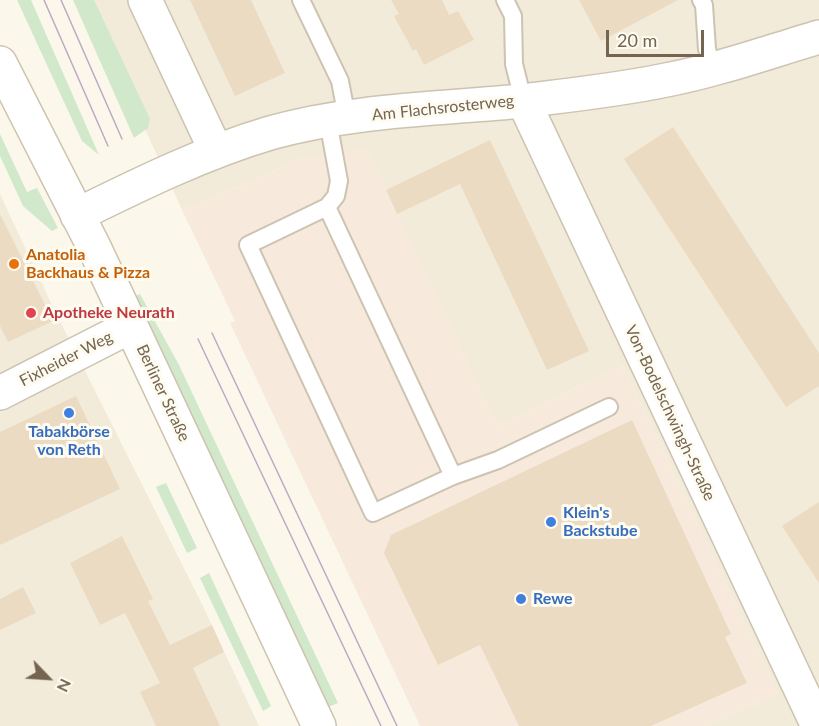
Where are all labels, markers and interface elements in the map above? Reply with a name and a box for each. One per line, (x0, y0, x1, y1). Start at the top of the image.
scale bar (609, 18, 706, 56)
text: 20 m (617, 29, 657, 51)
street label: Am Flachsrosterweg (371, 91, 515, 125)
place label: Anatolia Backhaus & Pizza (26, 245, 150, 283)
marker: Anatolia Backhaus & Pizza (7, 257, 21, 271)
place label: Apotheke Neurath (43, 303, 175, 323)
marker: Apotheke Neurath (24, 306, 38, 320)
street label: Von-Bodelschwingh-Straße (621, 322, 719, 504)
street label: Fixheider Weg (16, 327, 116, 391)
street label: Berliner Straße (132, 341, 194, 445)
marker: Tabakbörse von Reth (62, 406, 76, 420)
place label: Tabakbörse von Reth (28, 422, 110, 460)
place label: Klein's Backstube (563, 503, 637, 541)
marker: Klein's Backstube (544, 515, 558, 529)
place label: Rewe (533, 589, 572, 609)
marker: Rewe (514, 592, 528, 606)
north arrow (18, 648, 78, 708)
text: N (54, 676, 76, 695)

